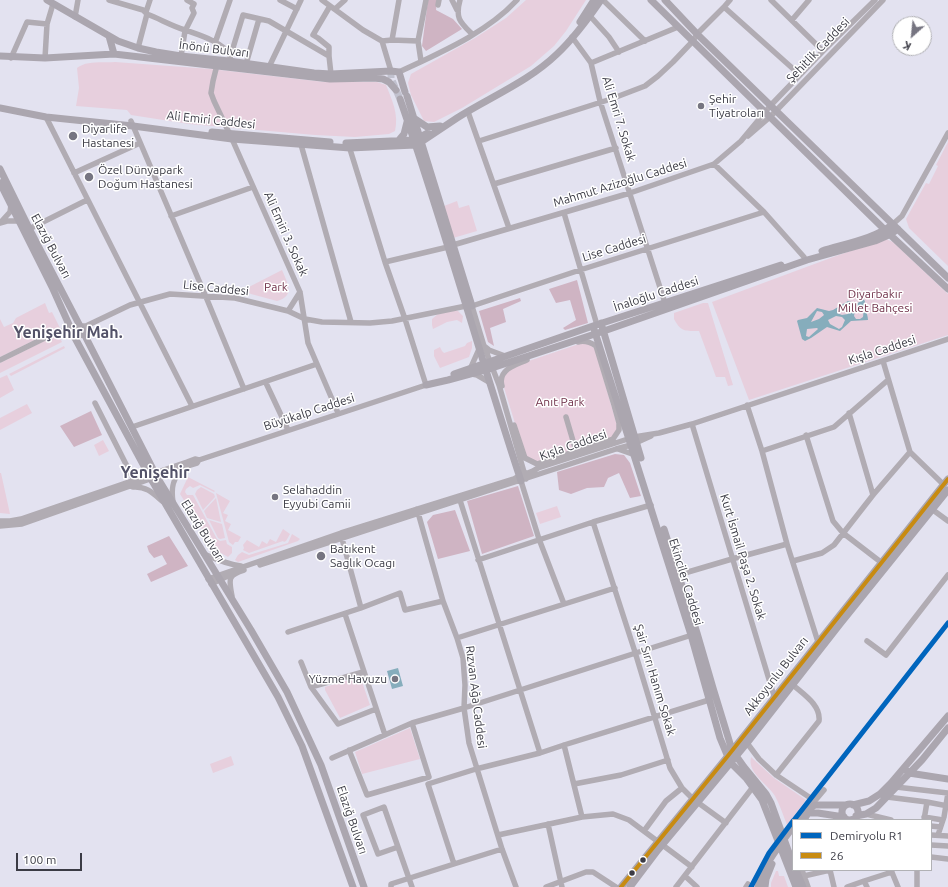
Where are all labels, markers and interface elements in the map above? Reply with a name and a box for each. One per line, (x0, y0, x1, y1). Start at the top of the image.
street label: Şehitlik Caddesi (783, 15, 853, 85)
north arrow (892, 16, 932, 56)
street label: İnönü Bulvarı (178, 38, 250, 60)
text: K (901, 39, 913, 53)
street label: Ali Emri 7. Sokak (599, 75, 639, 163)
place label: Şehir Tiyatroları (709, 92, 764, 120)
marker: Şehir Tiyatroları (696, 101, 706, 111)
street label: Ali Emiri Caddesi (166, 108, 256, 132)
place label: Diyarlife Hastanesi (82, 122, 134, 150)
marker: Diyarlife Hastanesi (67, 130, 79, 142)
street label: Mahmut Azizoğlu Caddesi (551, 156, 689, 210)
place label: Özel Dünyapark Doğum Hastanesi (98, 163, 193, 191)
marker: Özel Dünyapark Doğum Hastanesi (83, 171, 95, 183)
street label: Ali Emiri 3. Sokak (261, 190, 311, 278)
street label: Elazığ Bulvarı (28, 211, 74, 281)
street label: Lise Caddesi (580, 231, 648, 265)
street label: İnaloğlu Caddesi (612, 274, 700, 314)
street label: Lise Caddesi (182, 277, 250, 299)
park label: Park (264, 280, 288, 294)
park label: Diyarbakır Millet Bahçesi (838, 287, 912, 315)
district label: Yenişehir Mah. (13, 323, 123, 343)
street label: Kışla Caddesi (846, 332, 918, 368)
street label: Büyükalp Caddesi (262, 391, 356, 433)
park label: Anıt Park (536, 395, 584, 409)
street label: Kışla Caddesi (538, 427, 608, 463)
district label: Yenişehir (120, 463, 190, 483)
place label: Selahaddin Eyyubi Camii (283, 483, 351, 511)
marker: Selahaddin Eyyubi Camii (270, 492, 280, 502)
street label: Kurt İsmail Paşa 2. Sokak (717, 492, 769, 622)
street label: Elazığ Bulvarı (178, 497, 228, 565)
street label: Ekinciler Caddesi (666, 537, 706, 627)
place label: Batıkent Saglık Ocagı (330, 542, 395, 570)
marker: Batıkent Saglık Ocagı (315, 550, 327, 562)
street label: Şair Sırrı Hanım Sokak (631, 623, 679, 737)
street label: Akkoyunlu Bulvarı (741, 634, 811, 718)
street label: Rızvan Ağa Caddesi (463, 645, 489, 749)
place label: Yüzme Havuzu (309, 672, 387, 686)
marker: Yüzme Havuzu (390, 674, 400, 684)
street label: Elazığ Bulvarı (334, 784, 370, 856)
legend (792, 819, 932, 871)
text: Demiryolu R1 (830, 829, 903, 842)
scale bar (18, 845, 84, 871)
text: 26 (830, 849, 844, 862)
text: 100 m (23, 853, 56, 866)
unlabelled marker (638, 855, 648, 865)
unlabelled marker (627, 868, 637, 878)

